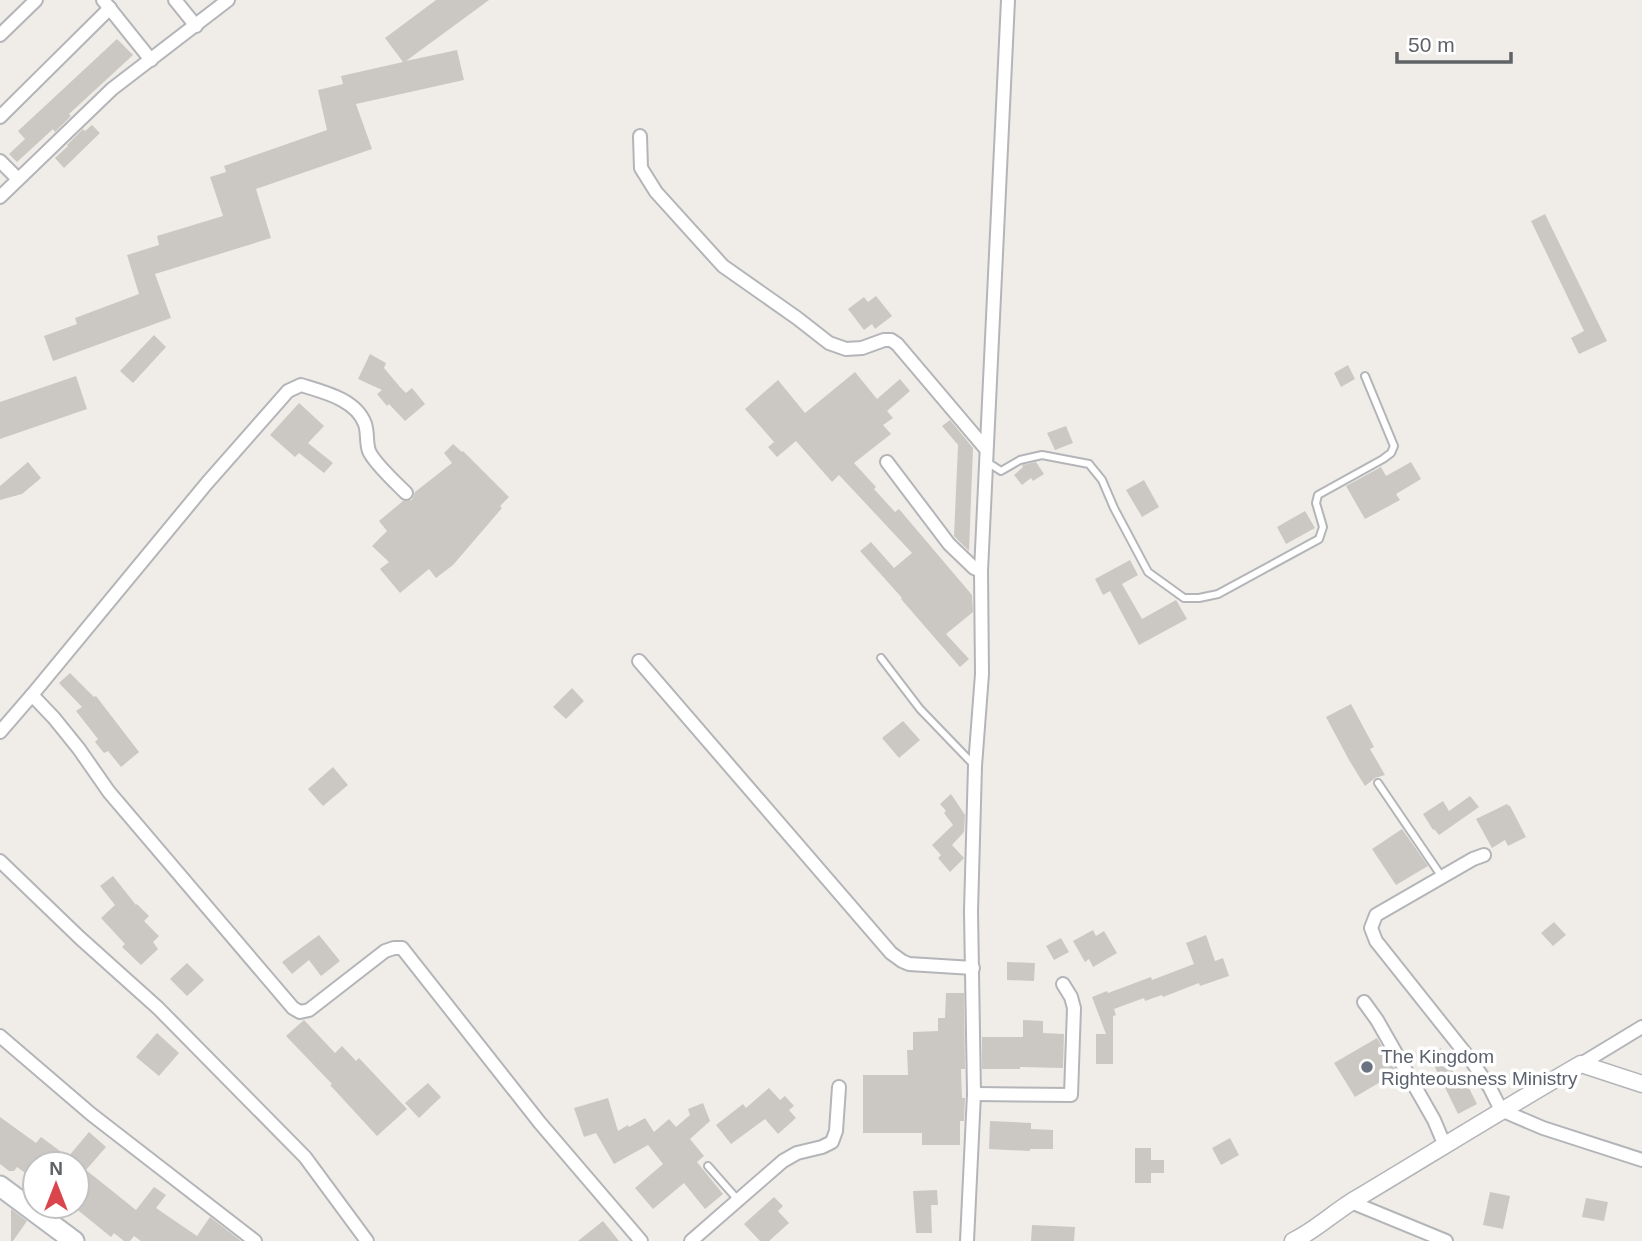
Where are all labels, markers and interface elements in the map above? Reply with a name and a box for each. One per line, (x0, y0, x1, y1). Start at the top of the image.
scale bar (1397, 21, 1511, 65)
text: 50 m (1408, 33, 1455, 56)
place label: The Kingdom Righteousness Ministry (1381, 1046, 1578, 1089)
marker: The Kingdom Righteousness Ministry (1359, 1059, 1375, 1075)
north arrow (21, 1150, 91, 1220)
text: N (49, 1158, 63, 1179)

